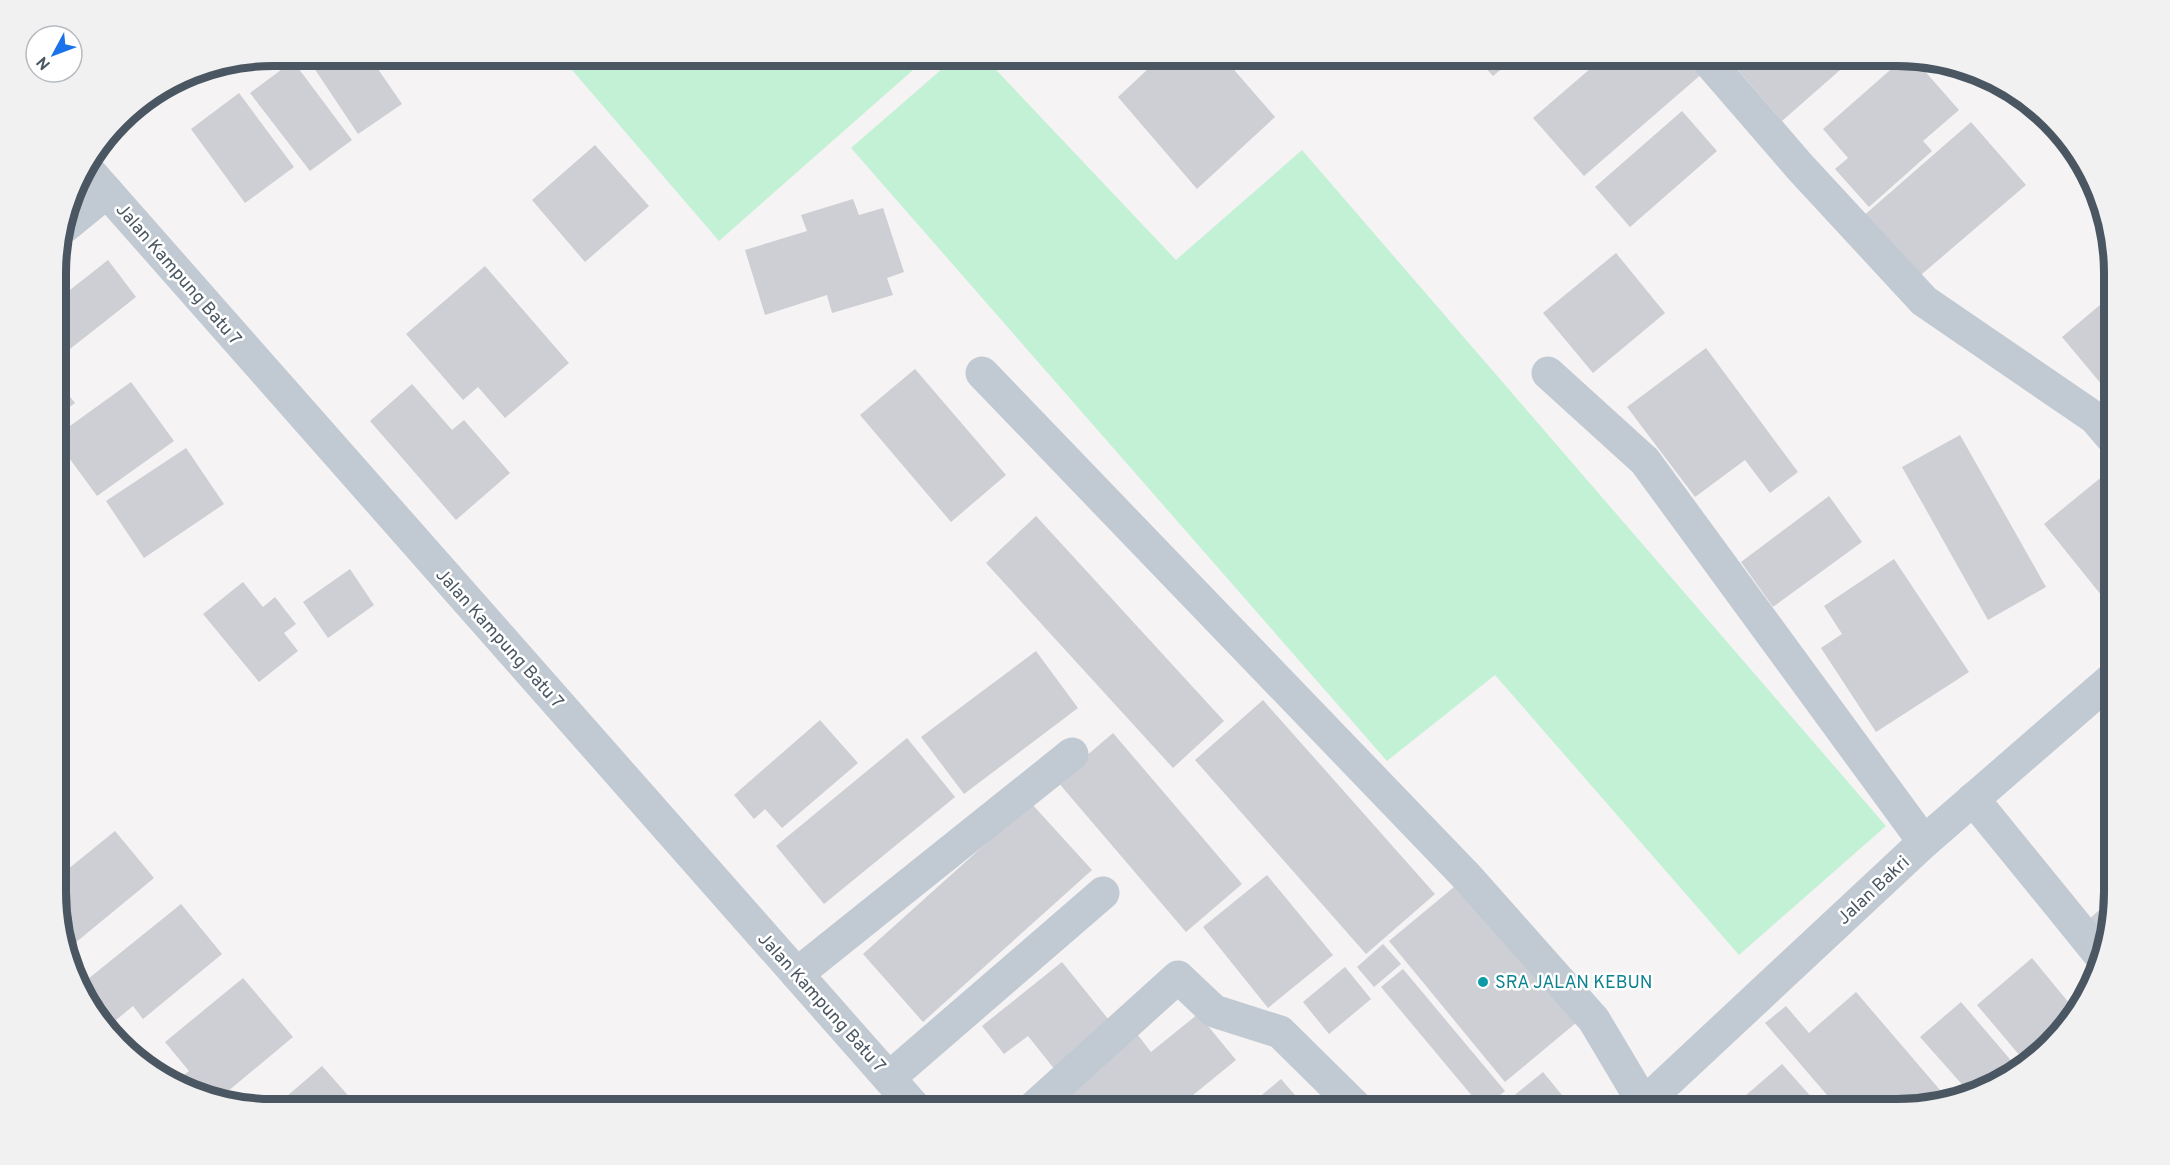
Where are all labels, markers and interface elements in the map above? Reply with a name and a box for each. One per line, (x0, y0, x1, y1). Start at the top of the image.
north arrow (24, 24, 84, 84)
text: N (33, 52, 56, 73)
street label: Jalan Kampung Batu 7 (110, 199, 246, 351)
street label: Jalan Kampung Batu 7 (430, 564, 568, 714)
street label: Jalan Bakri (1833, 852, 1915, 930)
street label: Jalan Kampung Batu 7 (752, 928, 890, 1078)
place label: SRA JALAN KEBUN (1495, 972, 1653, 995)
marker: SRA JALAN KEBUN (1476, 975, 1490, 989)

